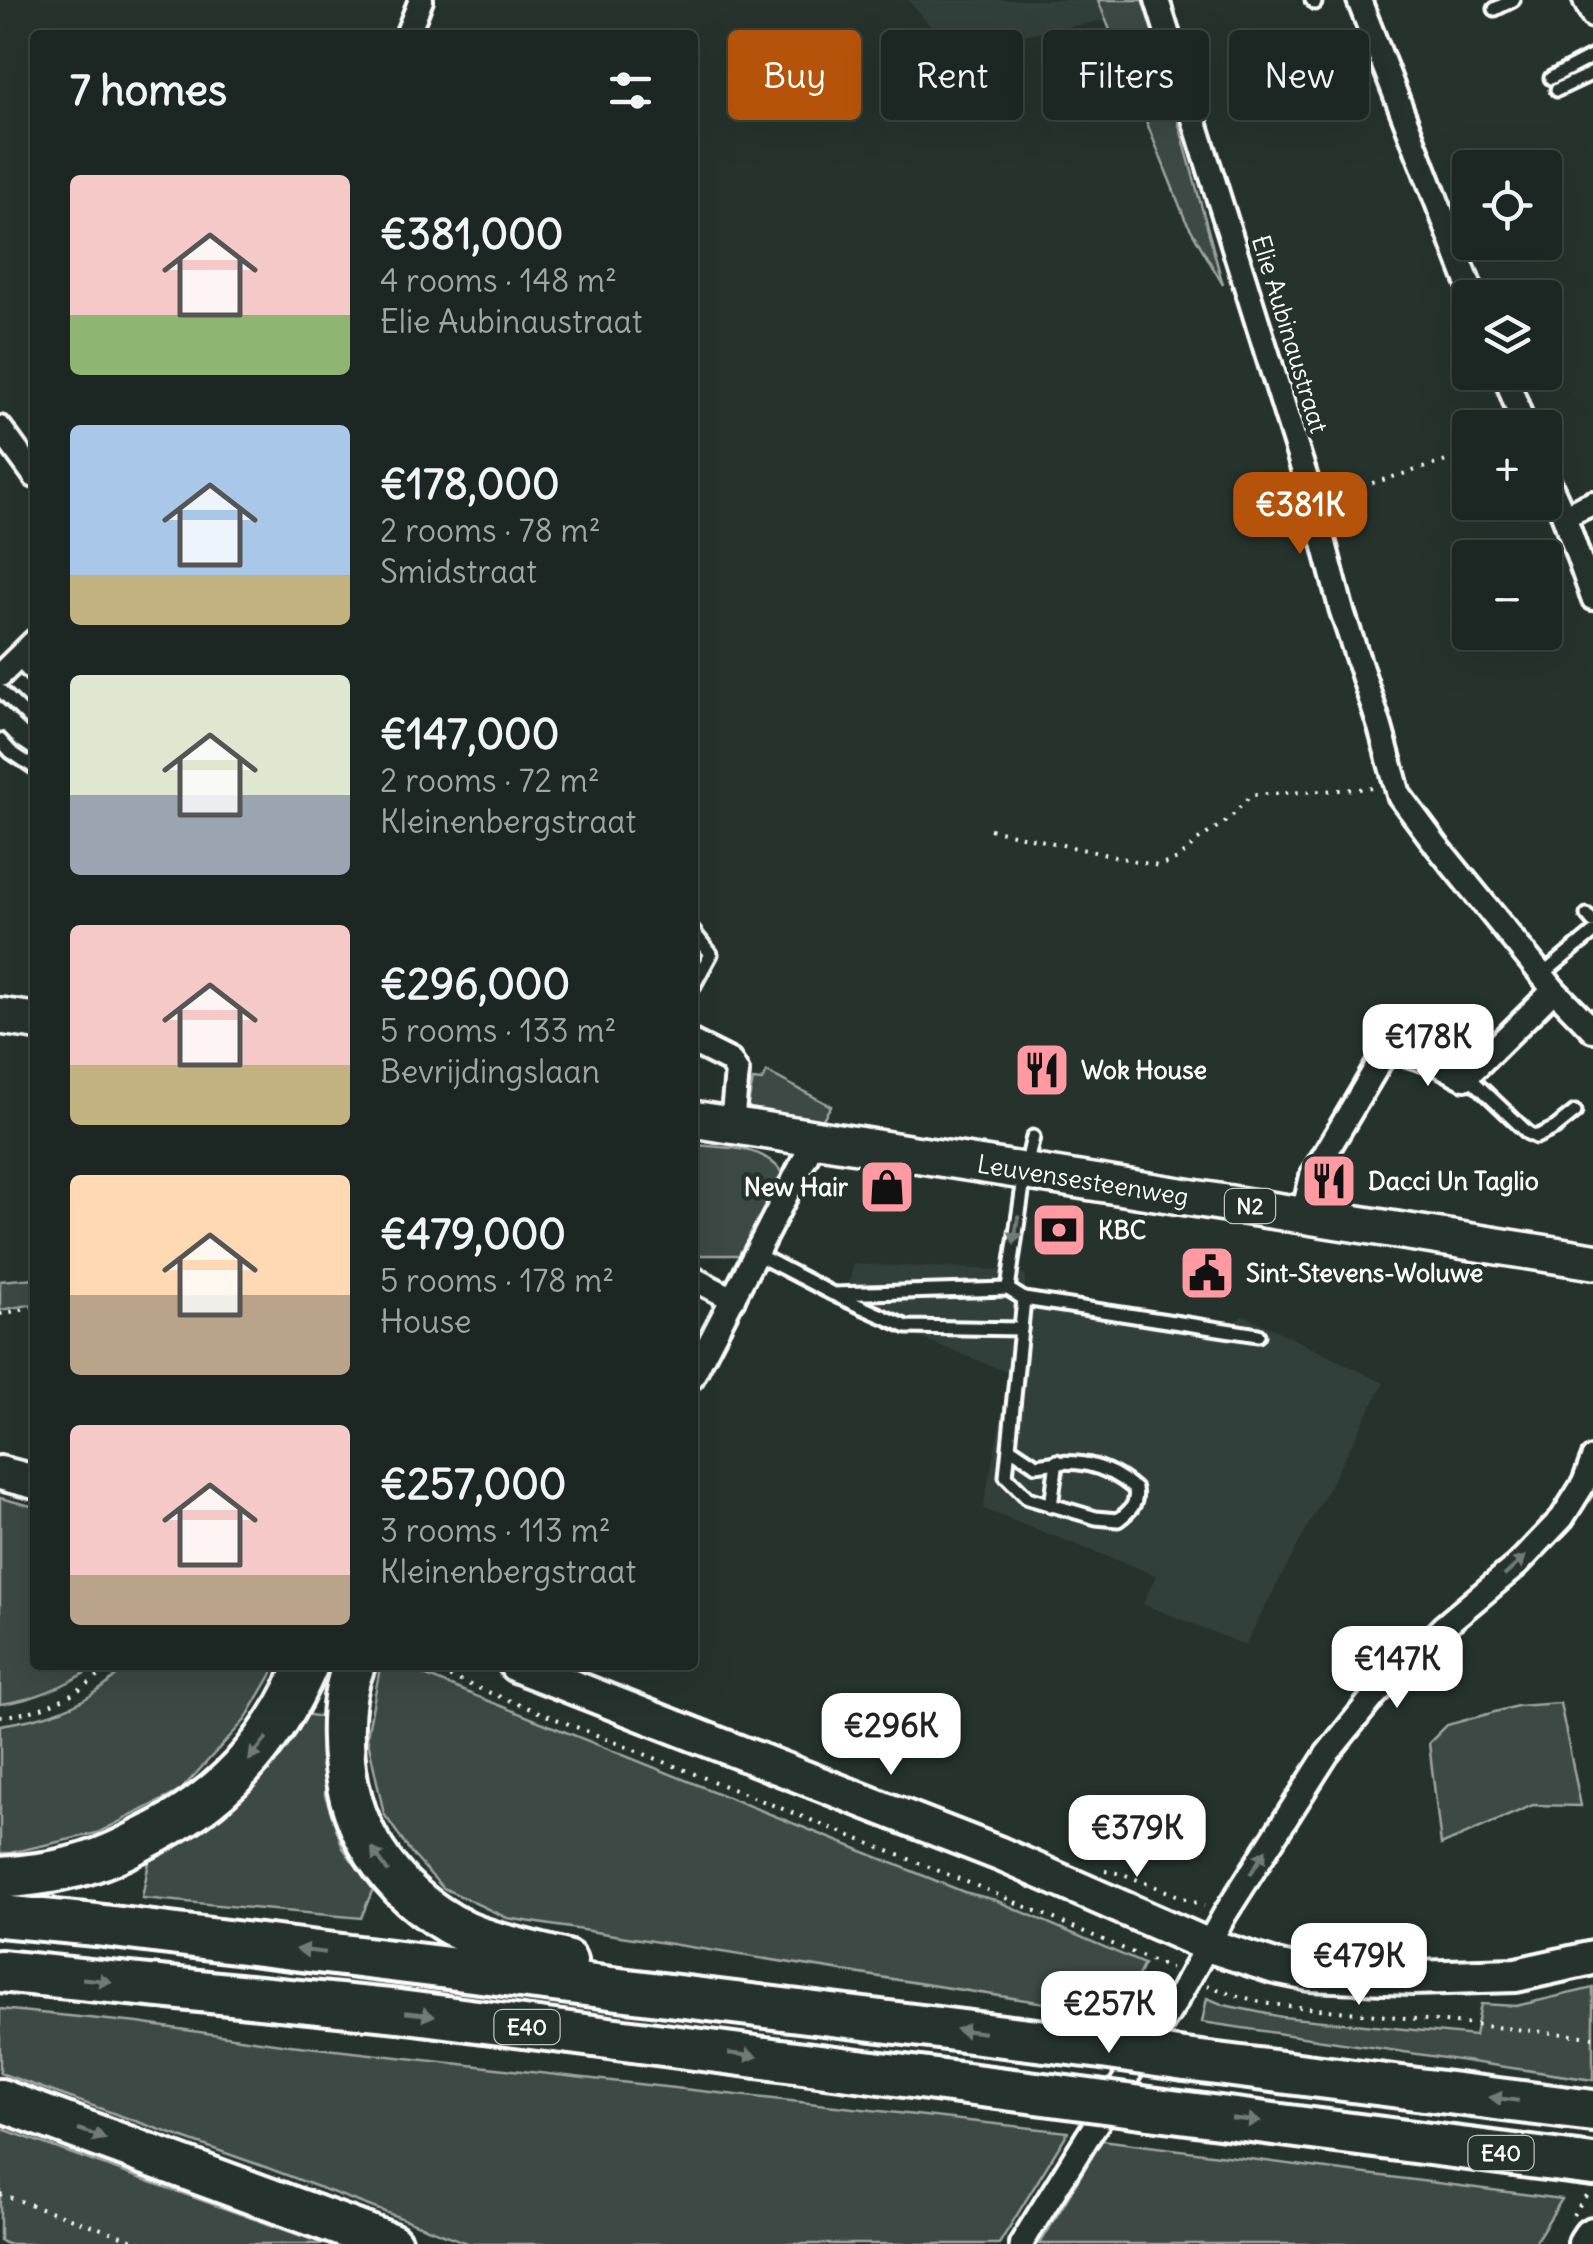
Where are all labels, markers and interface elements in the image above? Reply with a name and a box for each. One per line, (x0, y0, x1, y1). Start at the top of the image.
chip: Buy (728, 30, 861, 120)
chip: Rent (881, 30, 1023, 120)
chip: Filters (1043, 30, 1209, 120)
chip: New (1229, 30, 1369, 120)
icon: filters (603, 63, 658, 118)
text: 7 homes (70, 64, 227, 116)
map controls (1452, 150, 1562, 650)
button: locate (1452, 150, 1562, 260)
text: €381,000 (380, 208, 563, 260)
icon: home (150, 215, 270, 335)
street label: Elie Aubinaustraat (1245, 231, 1335, 437)
text: 4 rooms · 148 m² (380, 260, 617, 301)
button: layers (1452, 280, 1562, 390)
text: Elie Aubinaustraat (380, 301, 643, 342)
button: + (1452, 410, 1562, 520)
text: €178,000 (380, 458, 560, 510)
icon: home (150, 465, 270, 585)
pin: €381K (1230, 472, 1370, 557)
text: €381K (1255, 484, 1345, 525)
text: 2 rooms · 78 m² (380, 510, 601, 551)
button: − (1452, 540, 1562, 650)
text: Smidstraat (380, 551, 537, 592)
text: €147,000 (380, 708, 559, 760)
icon: home (150, 715, 270, 835)
text: 2 rooms · 72 m² (380, 760, 600, 801)
text: Kleinenbergstraat (380, 801, 636, 842)
text: €296,000 (380, 958, 570, 1010)
icon: home (150, 965, 270, 1085)
pin: €178K (1358, 1004, 1498, 1089)
text: 5 rooms · 133 m² (380, 1010, 616, 1051)
text: €178K (1385, 1016, 1471, 1057)
restaurant icon: Wok House (1012, 1040, 1072, 1100)
text: Bevrijdingslaan (380, 1051, 600, 1092)
place label: Wok House (1081, 1054, 1207, 1086)
street label: Leuvensesteenweg (975, 1147, 1191, 1213)
restaurant icon: Dacci Un Taglio (1299, 1151, 1359, 1211)
shop icon: New Hair (857, 1157, 917, 1217)
place label: Dacci Un Taglio (1368, 1165, 1539, 1197)
place label: New Hair (744, 1171, 849, 1203)
road number: N2 (1225, 1189, 1275, 1223)
bank icon: KBC (1029, 1200, 1089, 1260)
text: €479,000 (380, 1208, 566, 1260)
place label: KBC (1098, 1214, 1146, 1246)
icon: home (150, 1215, 270, 1335)
one-way arrow (1008, 1215, 1024, 1247)
public building icon: Sint-Stevens-Woluwe (1177, 1243, 1237, 1303)
place label: Sint-Stevens-Woluwe (1246, 1257, 1483, 1289)
text: 5 rooms · 178 m² (380, 1260, 614, 1301)
text: House (380, 1301, 471, 1342)
text: €257,000 (380, 1458, 566, 1510)
icon: home (150, 1465, 270, 1585)
text: 3 rooms · 113 m² (380, 1510, 611, 1551)
text: Kleinenbergstraat (380, 1551, 636, 1592)
one-way arrow (1502, 1555, 1527, 1577)
pin: €147K (1327, 1626, 1467, 1711)
text: €147K (1354, 1638, 1440, 1679)
pin: €296K (821, 1693, 961, 1778)
text: €296K (844, 1705, 938, 1746)
one-way arrow (247, 1735, 268, 1761)
pin: €379K (1067, 1795, 1207, 1880)
text: €379K (1091, 1807, 1183, 1848)
one-way arrow (371, 1846, 390, 1873)
one-way arrow (1249, 1848, 1266, 1876)
pin: €479K (1289, 1923, 1429, 2008)
text: €479K (1313, 1935, 1405, 1976)
one-way arrow (294, 1942, 326, 1958)
pin: €257K (1039, 1971, 1179, 2056)
one-way arrow (82, 1973, 113, 1989)
text: €257K (1063, 1983, 1155, 2024)
one-way arrow (405, 2006, 437, 2022)
road number: E40 (494, 2010, 560, 2044)
one-way arrow (954, 2023, 986, 2039)
one-way arrow (727, 2047, 759, 2063)
one-way arrow (1487, 2091, 1519, 2107)
one-way arrow (1231, 2112, 1263, 2128)
one-way arrow (77, 2127, 107, 2142)
road number: E40 (1468, 2136, 1534, 2170)

